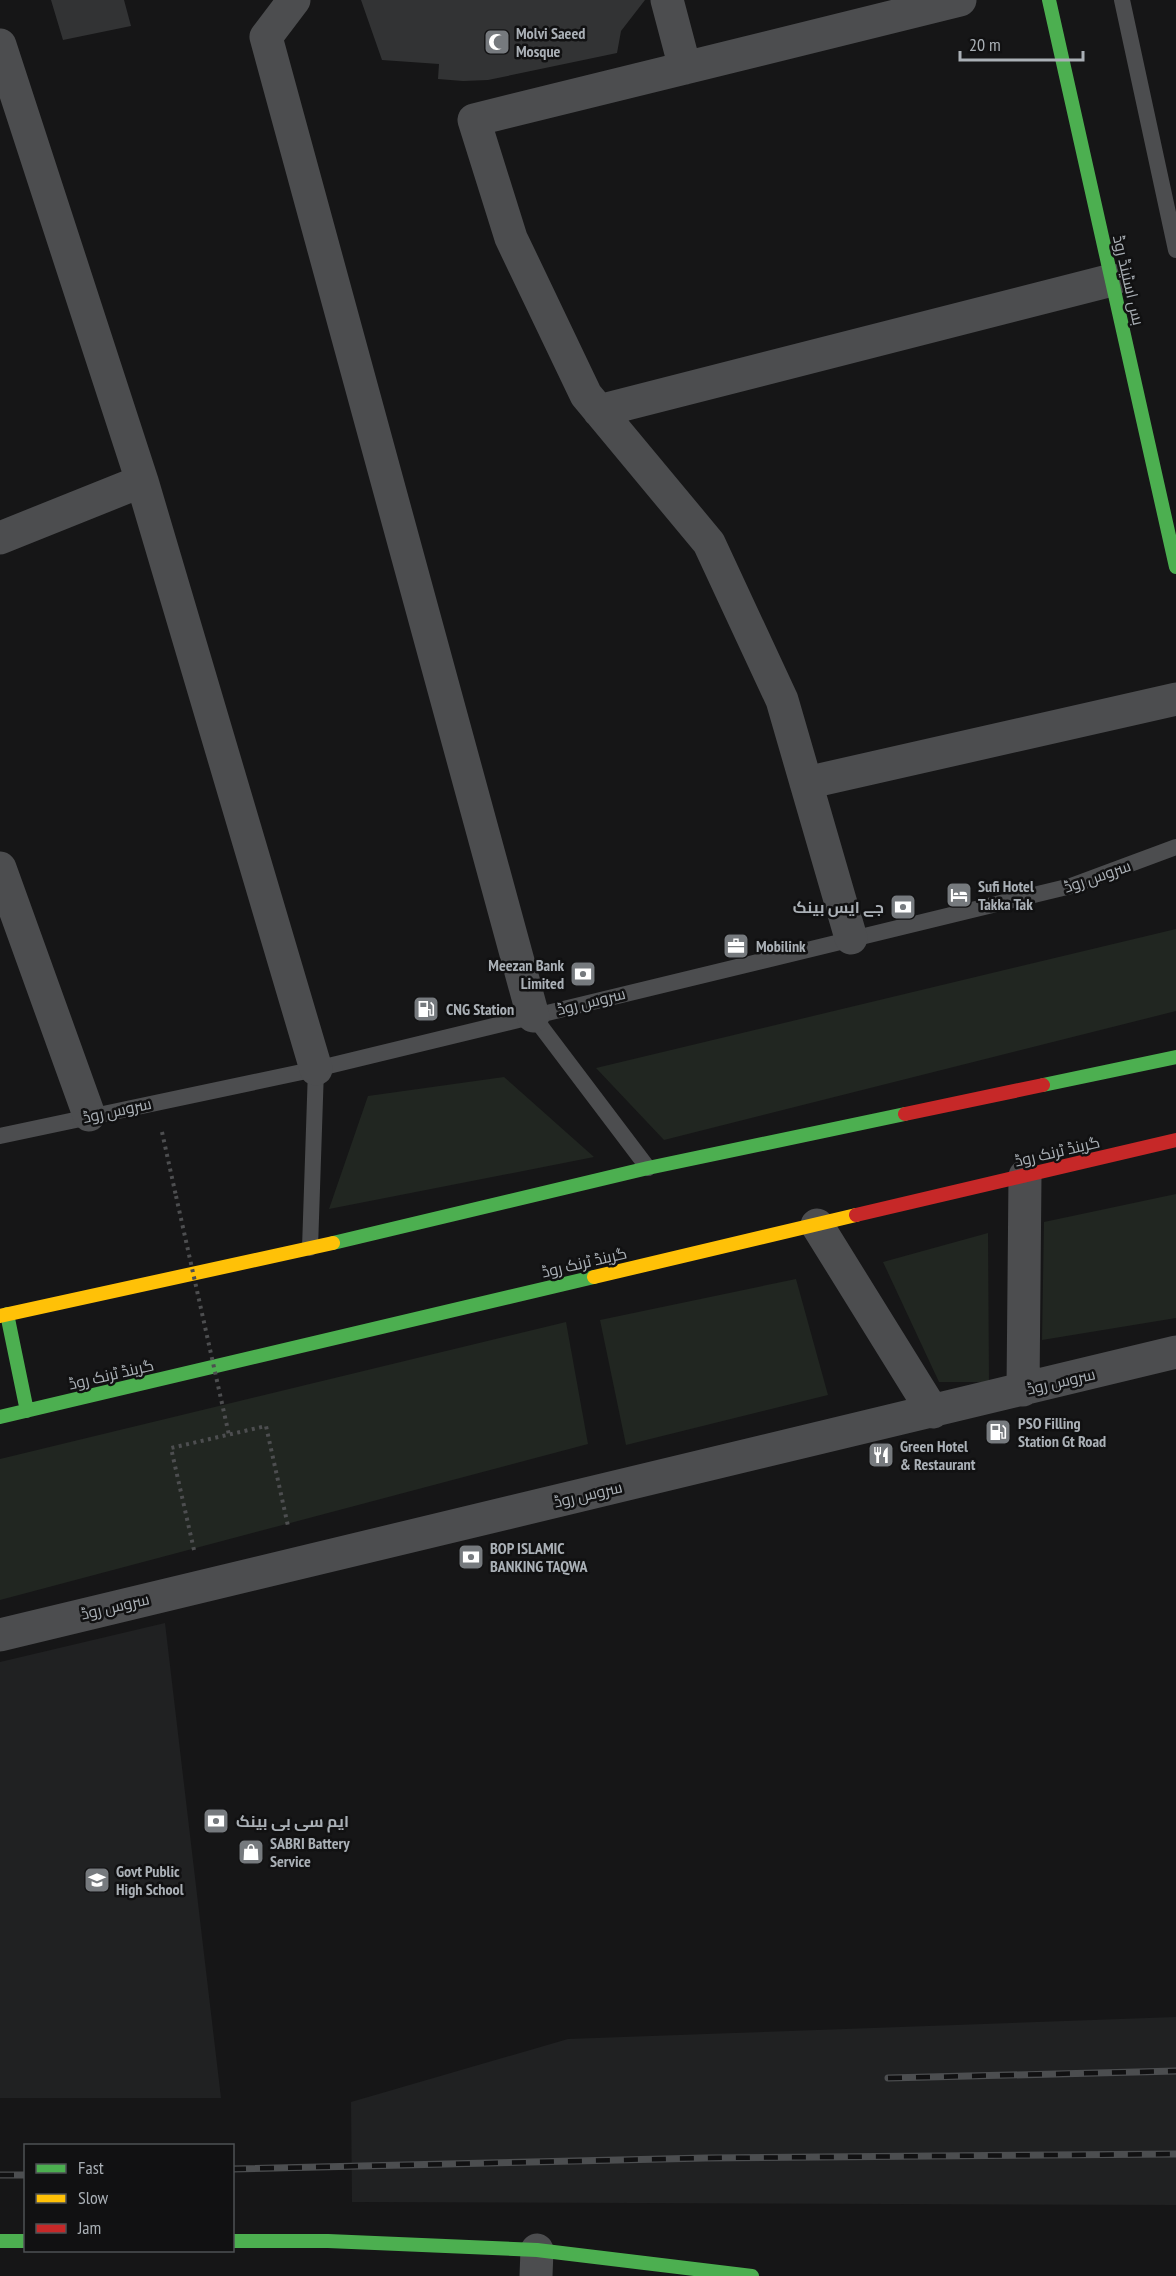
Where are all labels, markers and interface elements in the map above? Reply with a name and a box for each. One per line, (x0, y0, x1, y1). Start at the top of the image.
place label: Molvi Saeed Mosque (516, 23, 585, 61)
scale bar (960, 24, 1083, 62)
mosque icon: Molvi Saeed Mosque (482, 27, 512, 57)
text: 20 m (969, 33, 1001, 56)
street label: بس اسٹینڈ روڈ (1108, 233, 1149, 327)
street label: سروس روڈ (1061, 855, 1134, 898)
place label: Sufi Hotel Takka Tak (978, 876, 1034, 914)
hotel icon: Sufi Hotel Takka Tak (944, 880, 974, 910)
bank icon: جے ایس بینک (888, 892, 918, 922)
place label: جے ایس بینک (793, 897, 884, 917)
office icon: Mobilink (721, 931, 751, 961)
place label: Mobilink (756, 936, 806, 956)
place label: Meezan Bank Limited (488, 955, 564, 993)
bank icon: Meezan Bank Limited (568, 959, 598, 989)
street label: سروس روڈ (555, 983, 628, 1020)
fuel station icon: CNG Station (411, 994, 441, 1024)
place label: CNG Station (446, 999, 514, 1019)
street label: سروس روڈ (81, 1093, 153, 1128)
street label: گرینڈ ٹرنک روڈ (1012, 1131, 1102, 1171)
street label: گرینڈ ٹرنک روڈ (539, 1242, 629, 1282)
street label: گرینڈ ٹرنک روڈ (66, 1354, 156, 1394)
street label: سروس روڈ (1025, 1363, 1098, 1400)
place label: PSO Filling Station Gt Road (1018, 1413, 1106, 1451)
fuel station icon: PSO Filling Station Gt Road (983, 1417, 1013, 1447)
place label: Green Hotel & Restaurant (900, 1436, 976, 1474)
restaurant icon: Green Hotel & Restaurant (866, 1440, 896, 1470)
street label: سروس روڈ (552, 1476, 625, 1513)
place label: BOP ISLAMIC BANKING TAQWA (490, 1538, 589, 1576)
bank icon: BOP ISLAMIC BANKING TAQWA (456, 1542, 486, 1572)
street label: سروس روڈ (79, 1588, 152, 1625)
bank icon: ایم سی بی بینک (201, 1806, 231, 1836)
place label: ایم سی بی بینک (236, 1811, 349, 1833)
place label: SABRI Battery Service (270, 1833, 350, 1871)
shop icon: SABRI Battery Service (236, 1837, 266, 1867)
place label: Govt Public High School (116, 1861, 184, 1899)
school or university icon: Govt Public High School (82, 1865, 112, 1895)
legend (24, 2144, 234, 2252)
text: Fast (78, 2156, 104, 2179)
text: Slow (78, 2186, 109, 2209)
text: Jam (77, 2216, 101, 2239)

